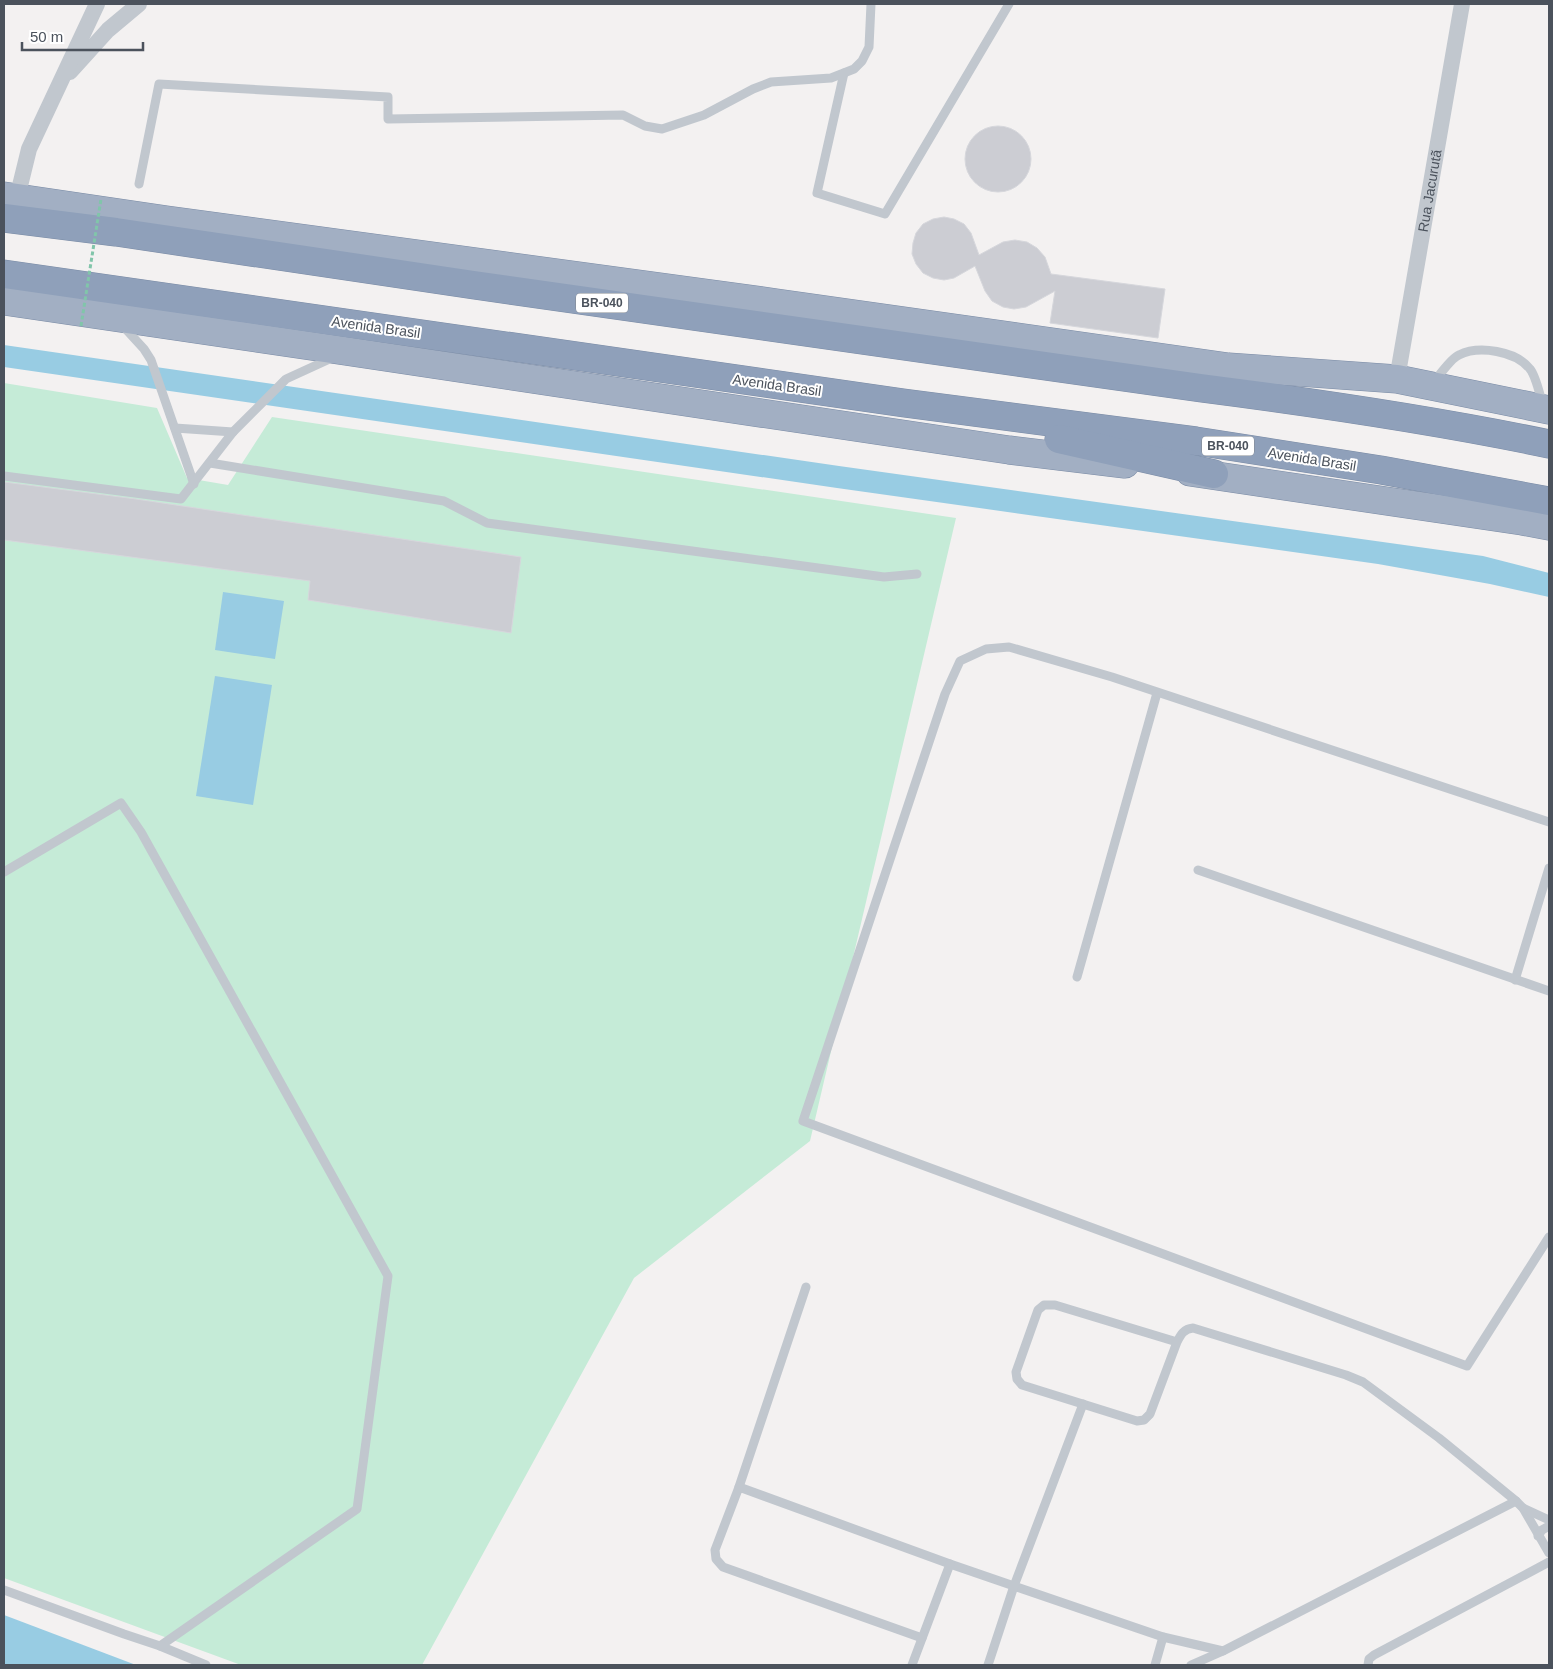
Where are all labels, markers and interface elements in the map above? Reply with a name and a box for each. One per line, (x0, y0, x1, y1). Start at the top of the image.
scale bar (22, 20, 144, 52)
text: 50 m (30, 28, 63, 45)
street label: Rua Jacurutã (1415, 148, 1445, 233)
road number: BR-040 (576, 294, 628, 312)
street label: Avenida Brasil (331, 313, 421, 341)
street label: Avenida Brasil (732, 371, 822, 399)
road number: BR-040 (1202, 436, 1254, 456)
street label: Avenida Brasil (1267, 444, 1357, 474)

